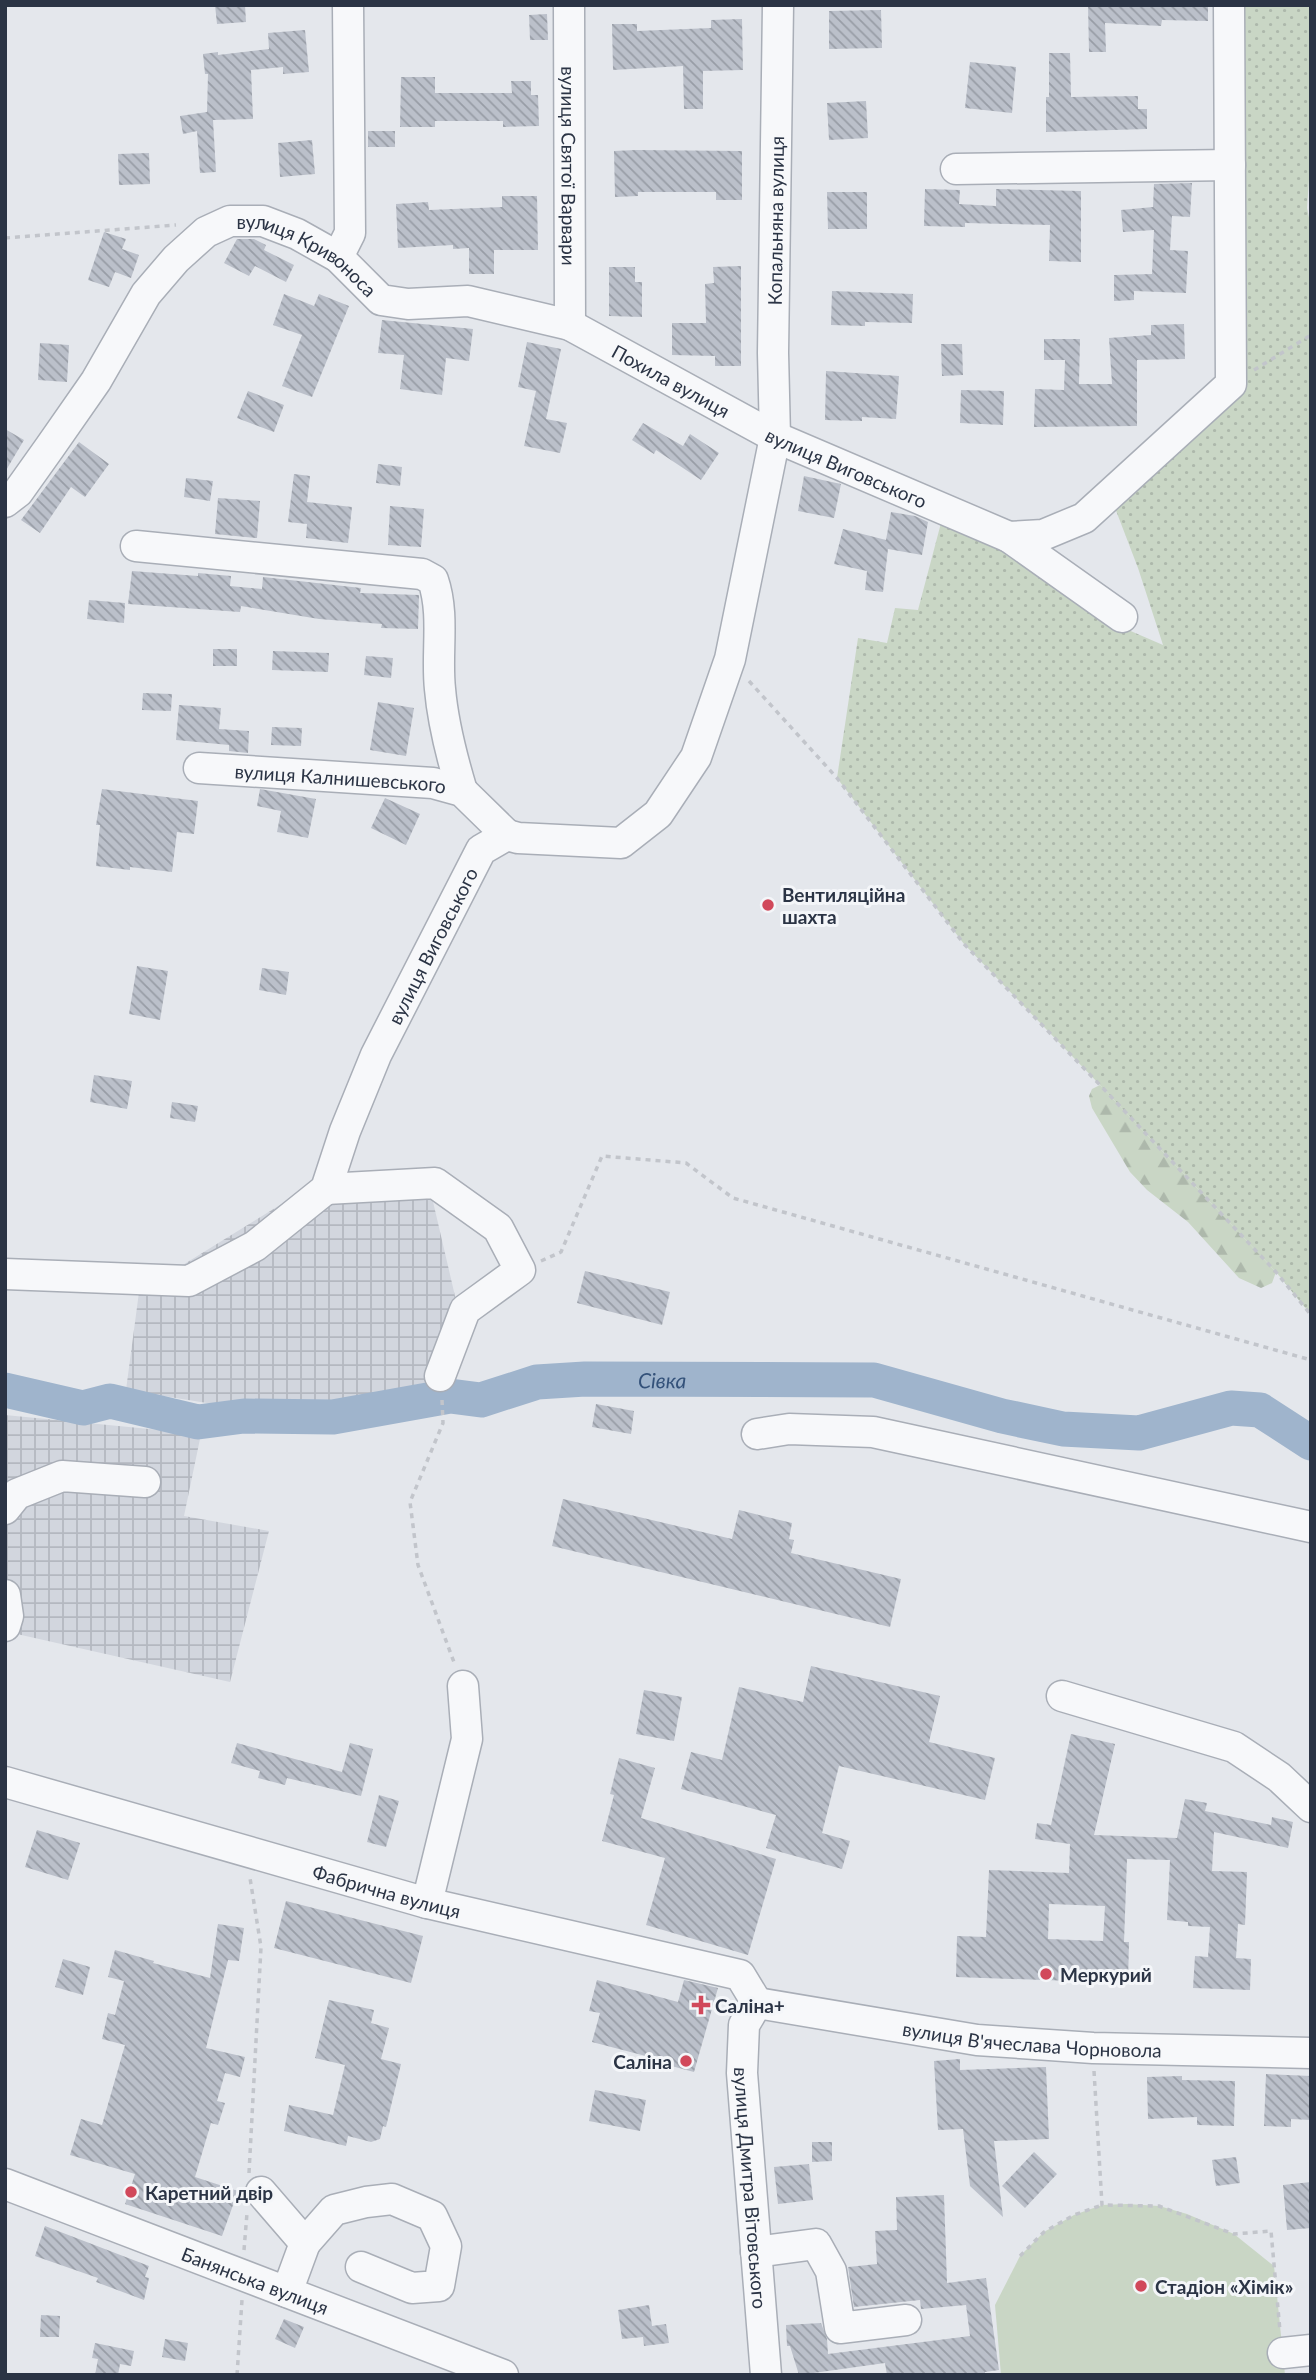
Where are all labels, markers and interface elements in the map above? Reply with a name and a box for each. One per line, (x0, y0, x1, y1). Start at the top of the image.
street label: вулиця Святої Варвари (558, 66, 581, 266)
street label: Копальняна вулиця (762, 136, 788, 305)
street label: вулиця Кривоноса (237, 210, 382, 301)
street label: Похила вулиця (608, 339, 734, 422)
street label: вулиця Виговського (762, 423, 931, 512)
street label: вулиця Калнишевського (234, 759, 449, 798)
street label: вулиця Виговського (382, 863, 482, 1028)
place label: Вентиляційна шахта (782, 883, 905, 928)
marker: Вентиляційна шахта (760, 897, 776, 913)
water label: Сівка (638, 1367, 686, 1392)
street label: Фабрична вулиця (310, 1859, 463, 1922)
place label: Меркурий (1060, 1963, 1152, 1986)
marker: Меркурий (1038, 1966, 1054, 1982)
place label: Саліна+ (715, 1994, 785, 2017)
marker: Саліна+ (693, 1997, 709, 2013)
street label: вулиця В'ячеслава Чорновола (901, 2016, 1162, 2061)
place label: Саліна (613, 2050, 672, 2073)
marker: Саліна (678, 2053, 694, 2069)
street label: вулиця Дмитра Вітовського (730, 2067, 772, 2310)
place label: Каретний двір (145, 2181, 273, 2204)
marker: Каретний двір (123, 2184, 139, 2200)
street label: Банянська вулиця (179, 2241, 332, 2319)
place label: Стадіон «Хімік» (1155, 2275, 1293, 2298)
marker: Стадіон «Хімік» (1133, 2278, 1149, 2294)

